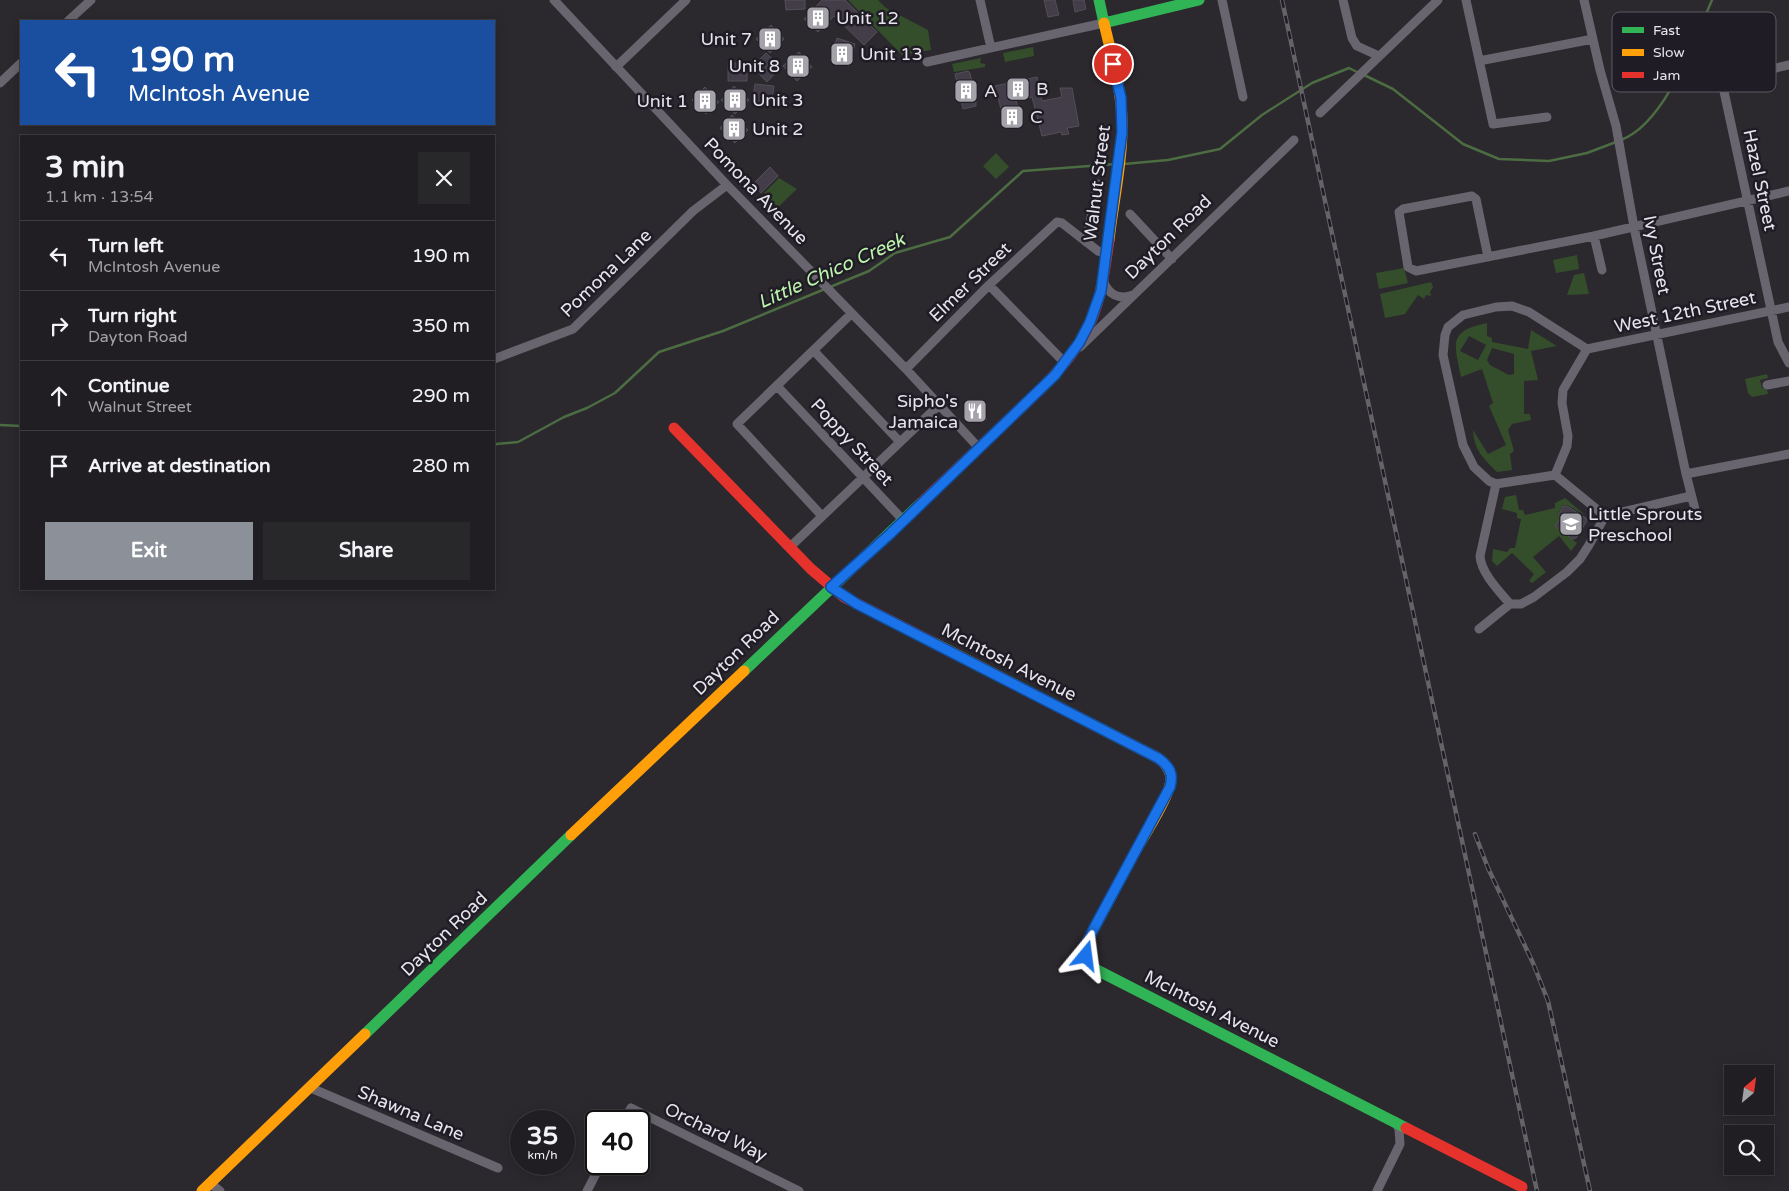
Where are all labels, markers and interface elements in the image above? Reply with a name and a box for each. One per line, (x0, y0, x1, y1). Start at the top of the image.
building icon: Unit 12 (805, 5, 831, 31)
place label: Unit 12 (836, 7, 899, 29)
legend (1612, 12, 1776, 92)
text: Fast (1653, 22, 1681, 39)
building icon: Unit 7 (757, 26, 783, 52)
place label: Unit 7 (700, 28, 752, 50)
text: 190 m (128, 39, 235, 81)
icon: left (45, 40, 110, 105)
building icon: Unit 13 (829, 41, 855, 67)
place label: Unit 13 (860, 43, 923, 65)
pin (1092, 43, 1134, 85)
text: Slow (1653, 44, 1685, 61)
icon: arrive (1099, 50, 1127, 78)
building icon: Unit 8 (785, 53, 811, 79)
place label: Unit 8 (728, 55, 780, 77)
text: Jam (1653, 67, 1680, 84)
building icon: B (1005, 76, 1031, 102)
building icon: A (953, 78, 979, 104)
place label: B (1036, 78, 1048, 100)
place label: A (984, 80, 997, 102)
text: McIntosh Avenue (128, 81, 310, 107)
building icon: Unit 3 (722, 87, 748, 113)
building icon: Unit 1 (692, 88, 718, 114)
place label: Unit 3 (752, 89, 804, 111)
place label: Unit 1 (636, 90, 688, 112)
building icon: C (999, 104, 1025, 130)
place label: C (1030, 106, 1043, 128)
building icon: Unit 2 (721, 116, 747, 142)
place label: Unit 2 (752, 118, 804, 140)
street label: Walnut Street (1079, 124, 1115, 242)
street label: Hazel Street (1738, 127, 1782, 233)
street label: Pomona Avenue (699, 133, 813, 249)
text: 3 min (45, 149, 125, 186)
button: close (418, 152, 470, 204)
text: 1.1 km · 13:54 (45, 187, 154, 207)
street label: Dayton Road (1120, 190, 1216, 284)
street label: Ivy Street (1639, 213, 1675, 297)
street label: Pomona Lane (556, 224, 656, 322)
water label: Little Chico Creek (754, 228, 910, 313)
text: Turn left (88, 235, 164, 257)
street label: Elmer Street (924, 237, 1016, 327)
icon: left (45, 242, 73, 270)
text: 190 m (412, 245, 470, 267)
text: McIntosh Avenue (88, 257, 220, 277)
street label: West 12th Street (1612, 286, 1758, 338)
text: Turn right (88, 305, 176, 327)
icon: right (45, 312, 73, 340)
text: 350 m (412, 315, 470, 337)
text: Dayton Road (88, 327, 187, 347)
text: Continue (88, 375, 170, 397)
icon: ahead (45, 382, 73, 410)
text: 290 m (412, 385, 470, 407)
place label: Sipho's Jamaica (889, 390, 958, 433)
street label: Poppy Street (806, 394, 898, 490)
text: Walnut Street (88, 397, 192, 417)
restaurant icon: Sipho's Jamaica (962, 398, 988, 424)
icon: arrive (45, 452, 73, 480)
text: Arrive at destination (88, 455, 271, 477)
text: 280 m (412, 455, 470, 477)
place label: Little Sprouts Preschool (1588, 503, 1702, 546)
school or university icon: Little Sprouts Preschool (1558, 511, 1584, 537)
button: Exit (45, 522, 253, 580)
button: Share (263, 522, 470, 580)
street label: Dayton Road (688, 606, 784, 700)
street label: McIntosh Avenue (938, 618, 1080, 706)
street label: Dayton Road (396, 887, 492, 981)
position arrow (1059, 929, 1111, 981)
street label: McIntosh Avenue (1141, 965, 1283, 1053)
north arrow (1724, 1065, 1774, 1115)
map controls (1724, 1065, 1774, 1175)
street label: Shawna Lane (354, 1081, 468, 1145)
street label: Orchard Way (661, 1098, 771, 1166)
speed limit sign: 40 (585, 1110, 650, 1175)
text: 35 (527, 1121, 558, 1151)
button: search (1724, 1125, 1774, 1175)
text: km/h (527, 1148, 558, 1162)

